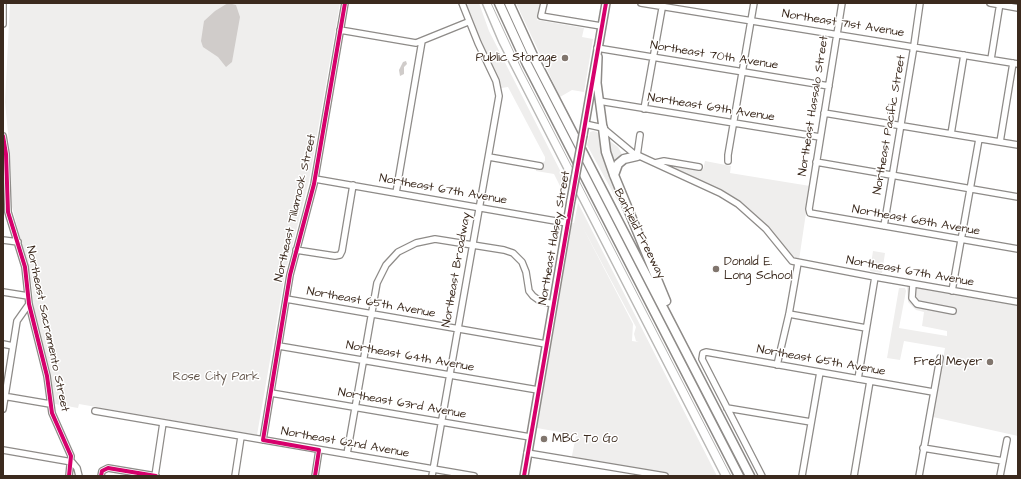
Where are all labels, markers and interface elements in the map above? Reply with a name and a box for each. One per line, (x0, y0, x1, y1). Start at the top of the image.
street label: Northeast 71st Avenue (781, 7, 905, 41)
street label: Northeast Hassalo Street (796, 35, 832, 177)
street label: Northeast 70th Avenue (649, 39, 779, 73)
place label: Public Storage (476, 51, 557, 65)
marker: Public Storage (560, 53, 570, 63)
street label: Northeast Pacific Street (871, 54, 909, 196)
street label: Northeast 69th Avenue (646, 91, 776, 125)
street label: Northeast Tillamook Street (272, 133, 320, 283)
street label: Northeast Halsey Street (536, 170, 574, 306)
street label: Northeast 67th Avenue (378, 172, 508, 208)
street label: Banfield Freeway (610, 187, 668, 281)
street label: Northeast 68th Avenue (851, 203, 981, 239)
street label: Northeast Broadway (440, 211, 474, 329)
street label: Northeast Sacramento Street (22, 245, 72, 413)
street label: Northeast 67th Avenue (845, 254, 975, 290)
place label: Donald E. Long School (724, 255, 793, 283)
marker: Donald E. Long School (711, 264, 721, 274)
street label: Northeast 65th Avenue (305, 285, 437, 321)
street label: Northeast 64th Avenue (345, 339, 475, 375)
street label: Northeast 65th Avenue (755, 343, 887, 379)
place label: Fred Meyer (914, 355, 982, 369)
marker: Fred Meyer (985, 357, 995, 367)
park label: Rose City Park (173, 370, 259, 384)
street label: Northeast 63rd Avenue (337, 386, 467, 422)
street label: Northeast 62nd Avenue (280, 425, 410, 461)
place label: MBC To Go (552, 432, 618, 446)
marker: MBC To Go (539, 434, 549, 444)

